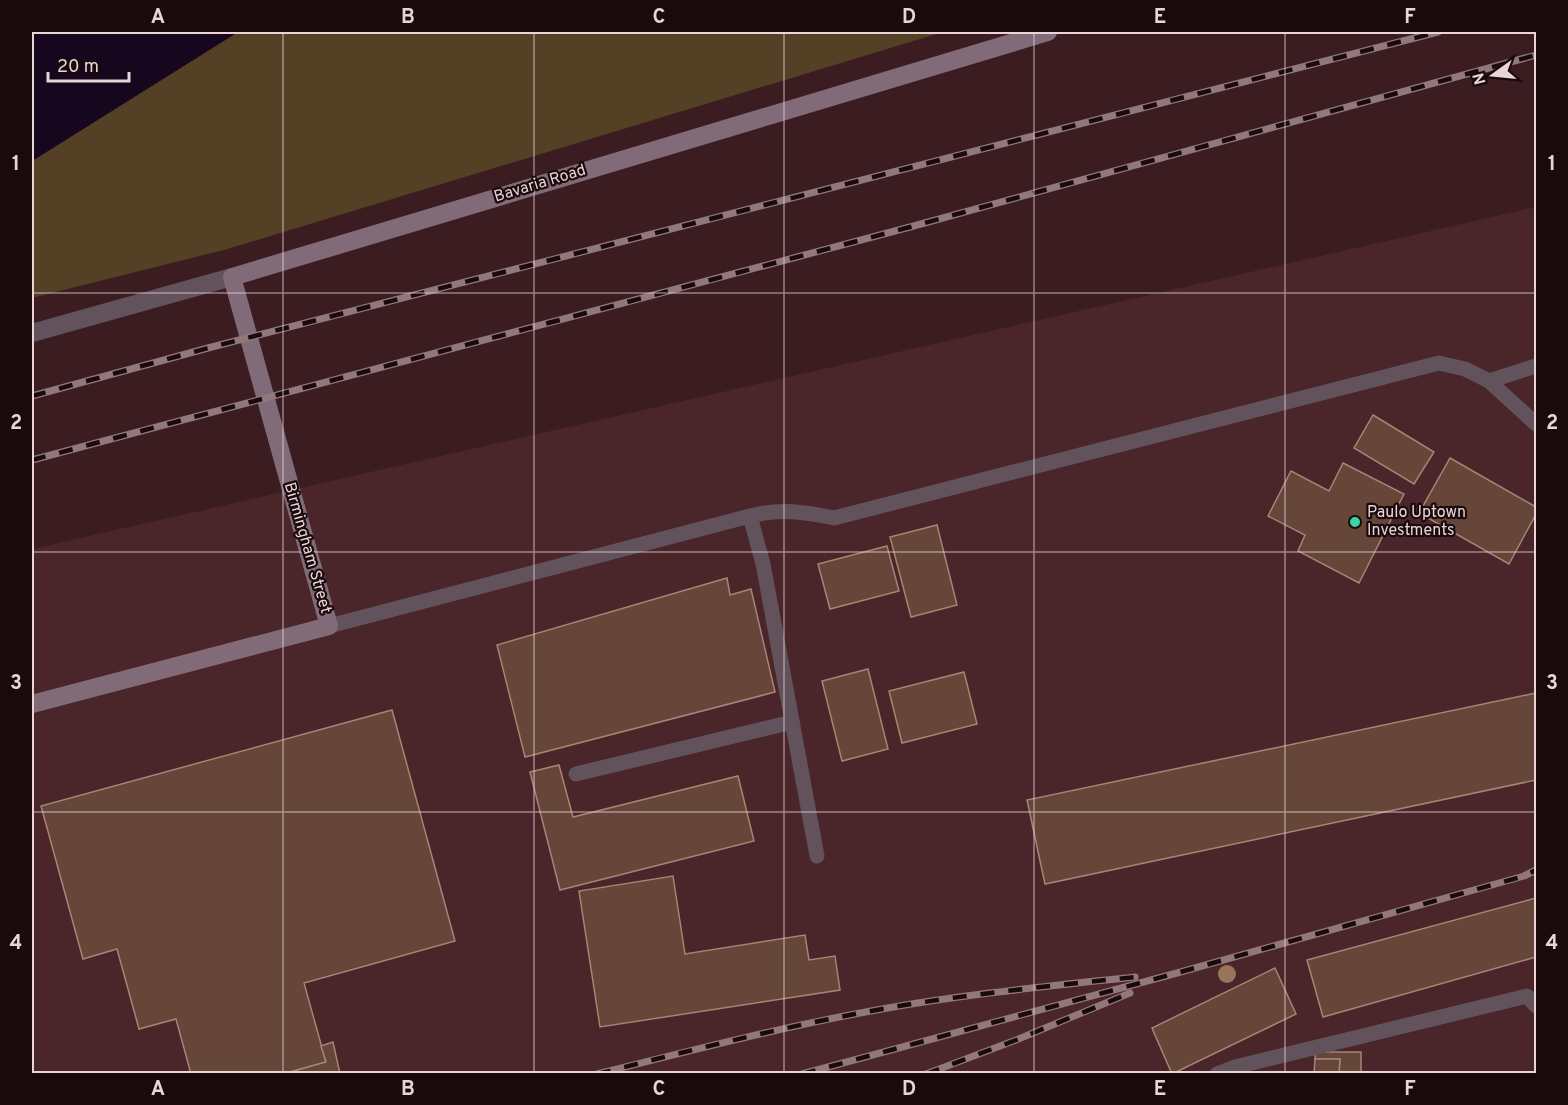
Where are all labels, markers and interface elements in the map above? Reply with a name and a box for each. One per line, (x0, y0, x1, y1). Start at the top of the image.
text: A (151, 5, 165, 31)
text: B (401, 5, 415, 31)
text: C (653, 5, 665, 31)
text: D (902, 5, 916, 31)
text: E (1154, 5, 1166, 31)
text: F (1404, 5, 1416, 31)
scale bar (48, 45, 129, 83)
north arrow (1463, 45, 1523, 105)
text: 20 m (57, 56, 99, 79)
text: N (1469, 70, 1492, 87)
text: 1 (12, 152, 20, 178)
text: 1 (1548, 152, 1556, 178)
street label: Bavaria Road (492, 161, 588, 207)
text: 2 (10, 411, 22, 437)
text: 2 (1546, 411, 1558, 437)
street label: Birmingham Street (279, 480, 335, 616)
place label: Paulo Uptown Investments (1367, 503, 1466, 541)
marker: Paulo Uptown Investments (1348, 515, 1362, 529)
text: 3 (10, 671, 22, 697)
text: 3 (1546, 671, 1558, 697)
text: 4 (10, 931, 22, 957)
text: 4 (1546, 931, 1558, 957)
text: A (151, 1077, 165, 1103)
text: B (401, 1077, 415, 1103)
text: C (653, 1077, 665, 1103)
text: D (902, 1077, 916, 1103)
text: E (1154, 1077, 1166, 1103)
text: F (1404, 1077, 1416, 1103)

